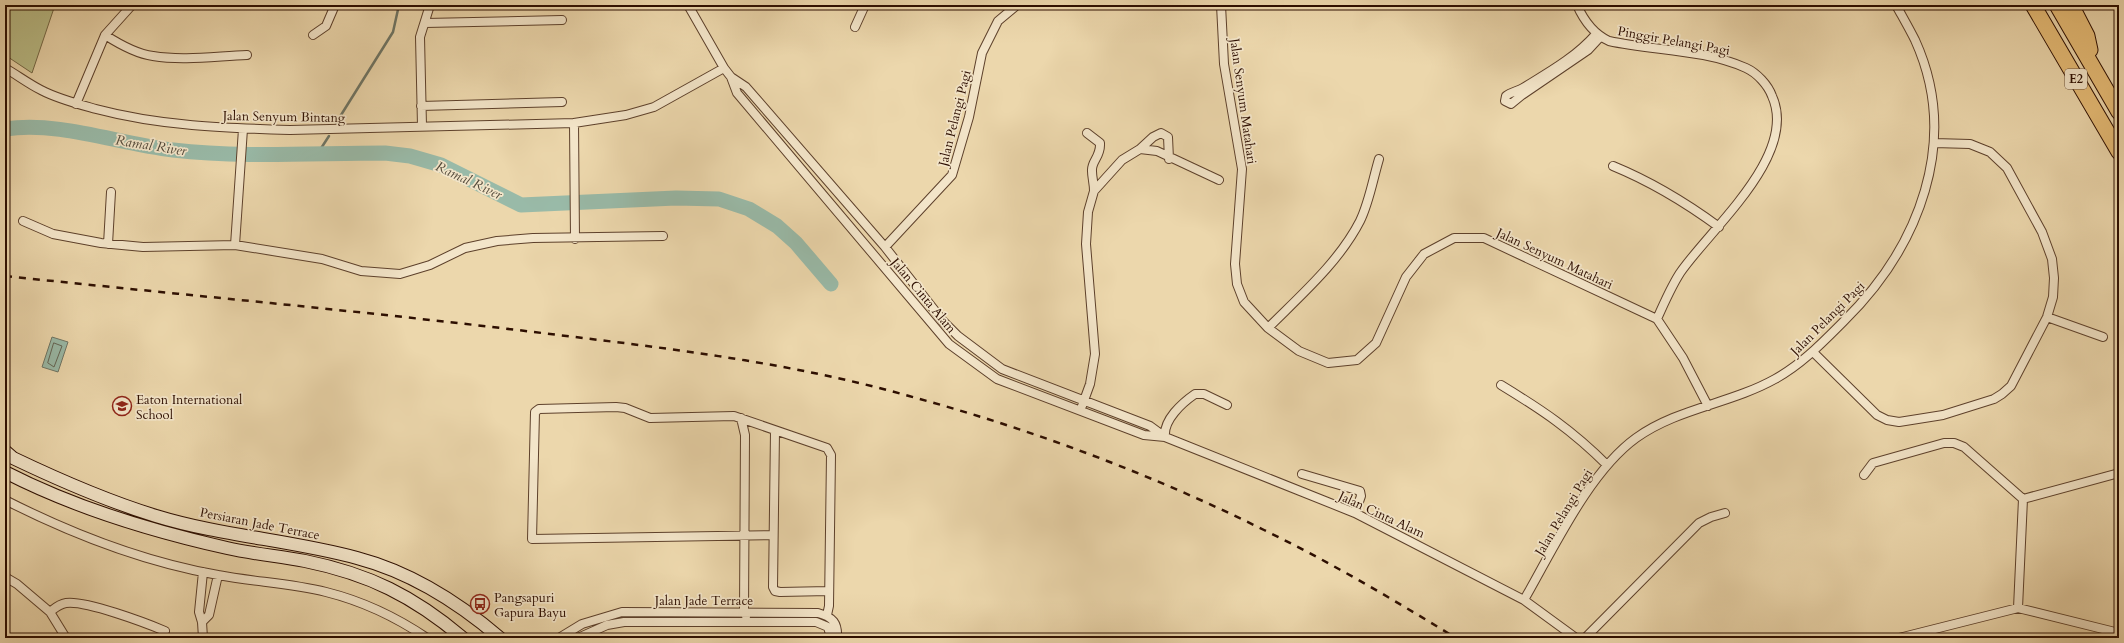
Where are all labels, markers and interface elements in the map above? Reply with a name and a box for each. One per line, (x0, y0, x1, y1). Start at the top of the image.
street label: Pinggir Pelangi Pagi (1616, 22, 1732, 60)
street label: Jalan Senyum Matahari (1225, 35, 1261, 166)
street label: Jalan Pelangi Pagi (934, 68, 976, 170)
road number: E2 (2065, 69, 2087, 89)
street label: Jalan Senyum Bintang (221, 107, 346, 127)
water label: Ramal River (114, 131, 188, 161)
water label: Ramal River (432, 157, 506, 204)
street label: Jalan Senyum Matahari (1491, 223, 1616, 294)
street label: Jalan Cinta Alam (885, 253, 960, 337)
street label: Jalan Pelangi Pagi (1785, 277, 1869, 361)
place label: Eaton International School (136, 391, 243, 424)
school or university icon: Eaton International School (111, 395, 133, 417)
street label: Jalan Pelangi Pagi (1530, 465, 1597, 561)
street label: Jalan Cinta Alam (1334, 486, 1428, 543)
street label: Persiaran Jade Terrace (198, 504, 321, 544)
place label: Pangsapuri Gapura Bayu (494, 589, 566, 622)
street label: Jalan Jade Terrace (653, 592, 753, 610)
bus stop icon: Pangsapuri Gapura Bayu (469, 593, 491, 615)

